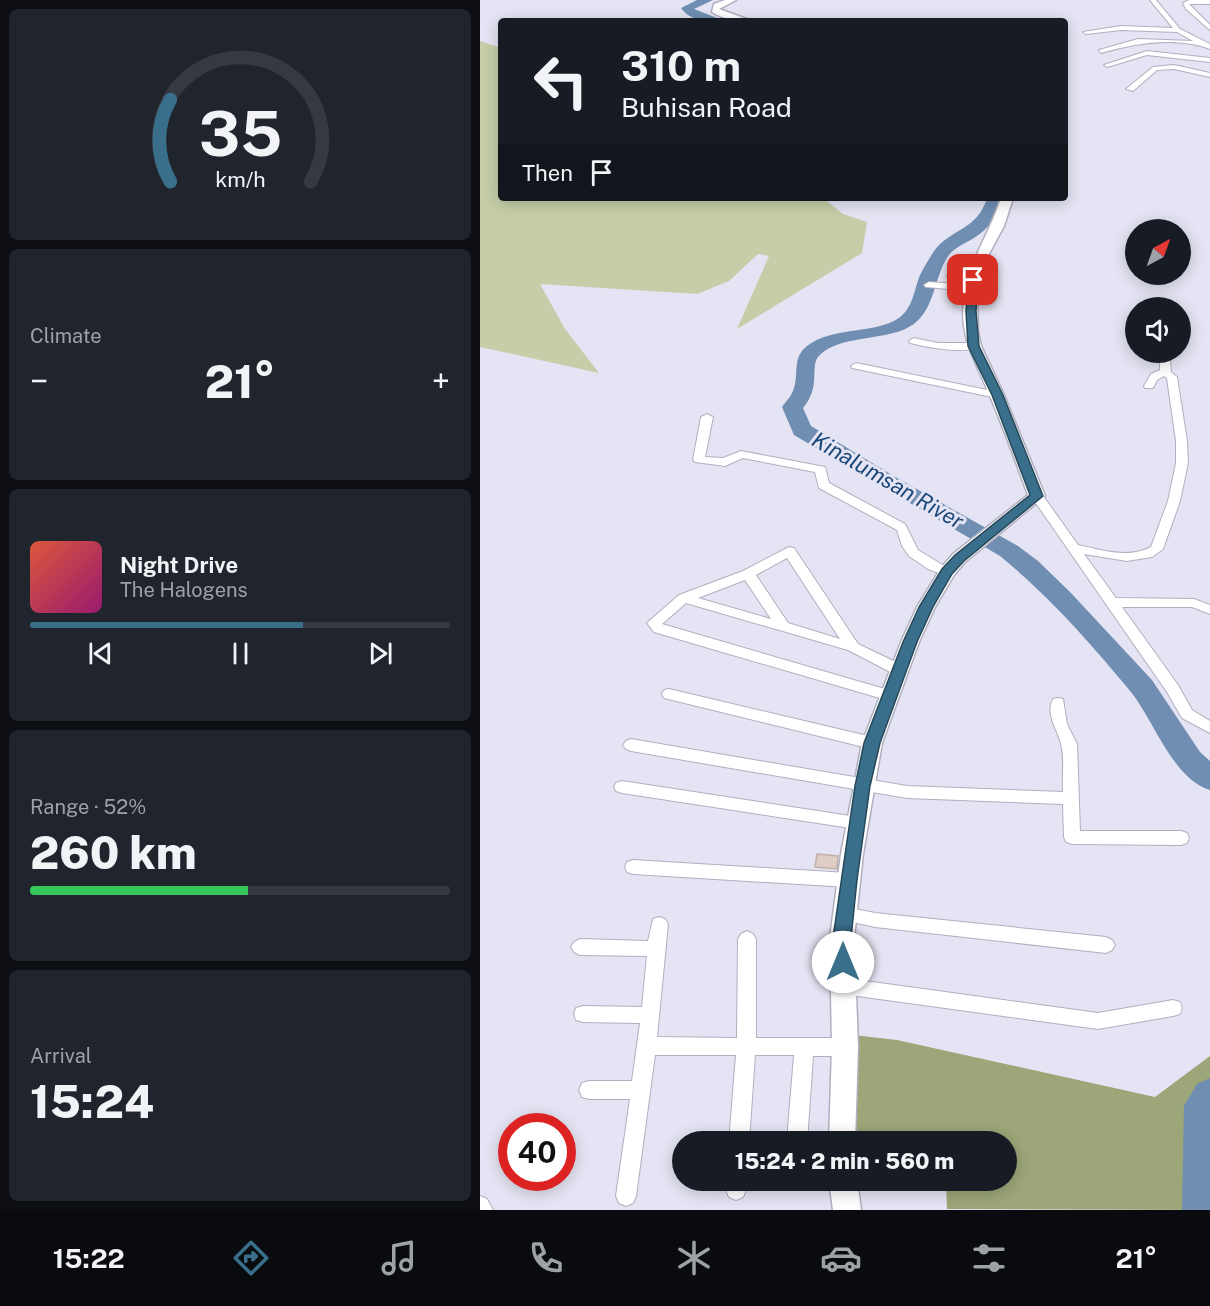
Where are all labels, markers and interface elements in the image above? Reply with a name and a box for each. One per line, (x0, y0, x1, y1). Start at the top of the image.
text: 310 m (621, 41, 741, 90)
icon: left (522, 42, 600, 120)
text: Buhisan Road (621, 91, 792, 123)
text: 35 (198, 97, 282, 170)
icon: arrive (585, 156, 618, 189)
text: Then (522, 160, 573, 186)
text: km/h (215, 167, 265, 192)
north arrow (1125, 219, 1191, 285)
map controls (1125, 219, 1191, 363)
pin (947, 254, 998, 305)
icon: arrive (956, 263, 989, 296)
button: sound (1125, 297, 1191, 363)
text: Climate (30, 324, 102, 348)
text: 21° (205, 355, 275, 408)
text: − (30, 362, 48, 400)
text: + (432, 362, 450, 400)
water label: Kinalumsan River (807, 426, 969, 534)
text: Night Drive (120, 552, 238, 578)
text: The Halogens (120, 578, 248, 602)
icon: previous (84, 637, 117, 670)
icon: pause (224, 637, 257, 670)
icon: next (364, 637, 397, 670)
text: Range · 52% (30, 795, 146, 819)
text: 260 km (30, 826, 197, 879)
position arrow (811, 930, 875, 994)
text: Arrival (30, 1044, 92, 1068)
text: 15:24 (30, 1075, 154, 1128)
speed limit sign: 40 (498, 1113, 576, 1191)
text: 15:24 · 2 min · 560 m (735, 1148, 954, 1174)
icon: directions (230, 1237, 272, 1279)
icon: music (378, 1237, 420, 1279)
icon: phone (525, 1237, 567, 1279)
icon: climate (673, 1237, 715, 1279)
icon: car (820, 1237, 862, 1279)
icon: filters (968, 1237, 1010, 1279)
text: 15:22 (53, 1242, 125, 1274)
text: 21° (1116, 1242, 1157, 1274)

